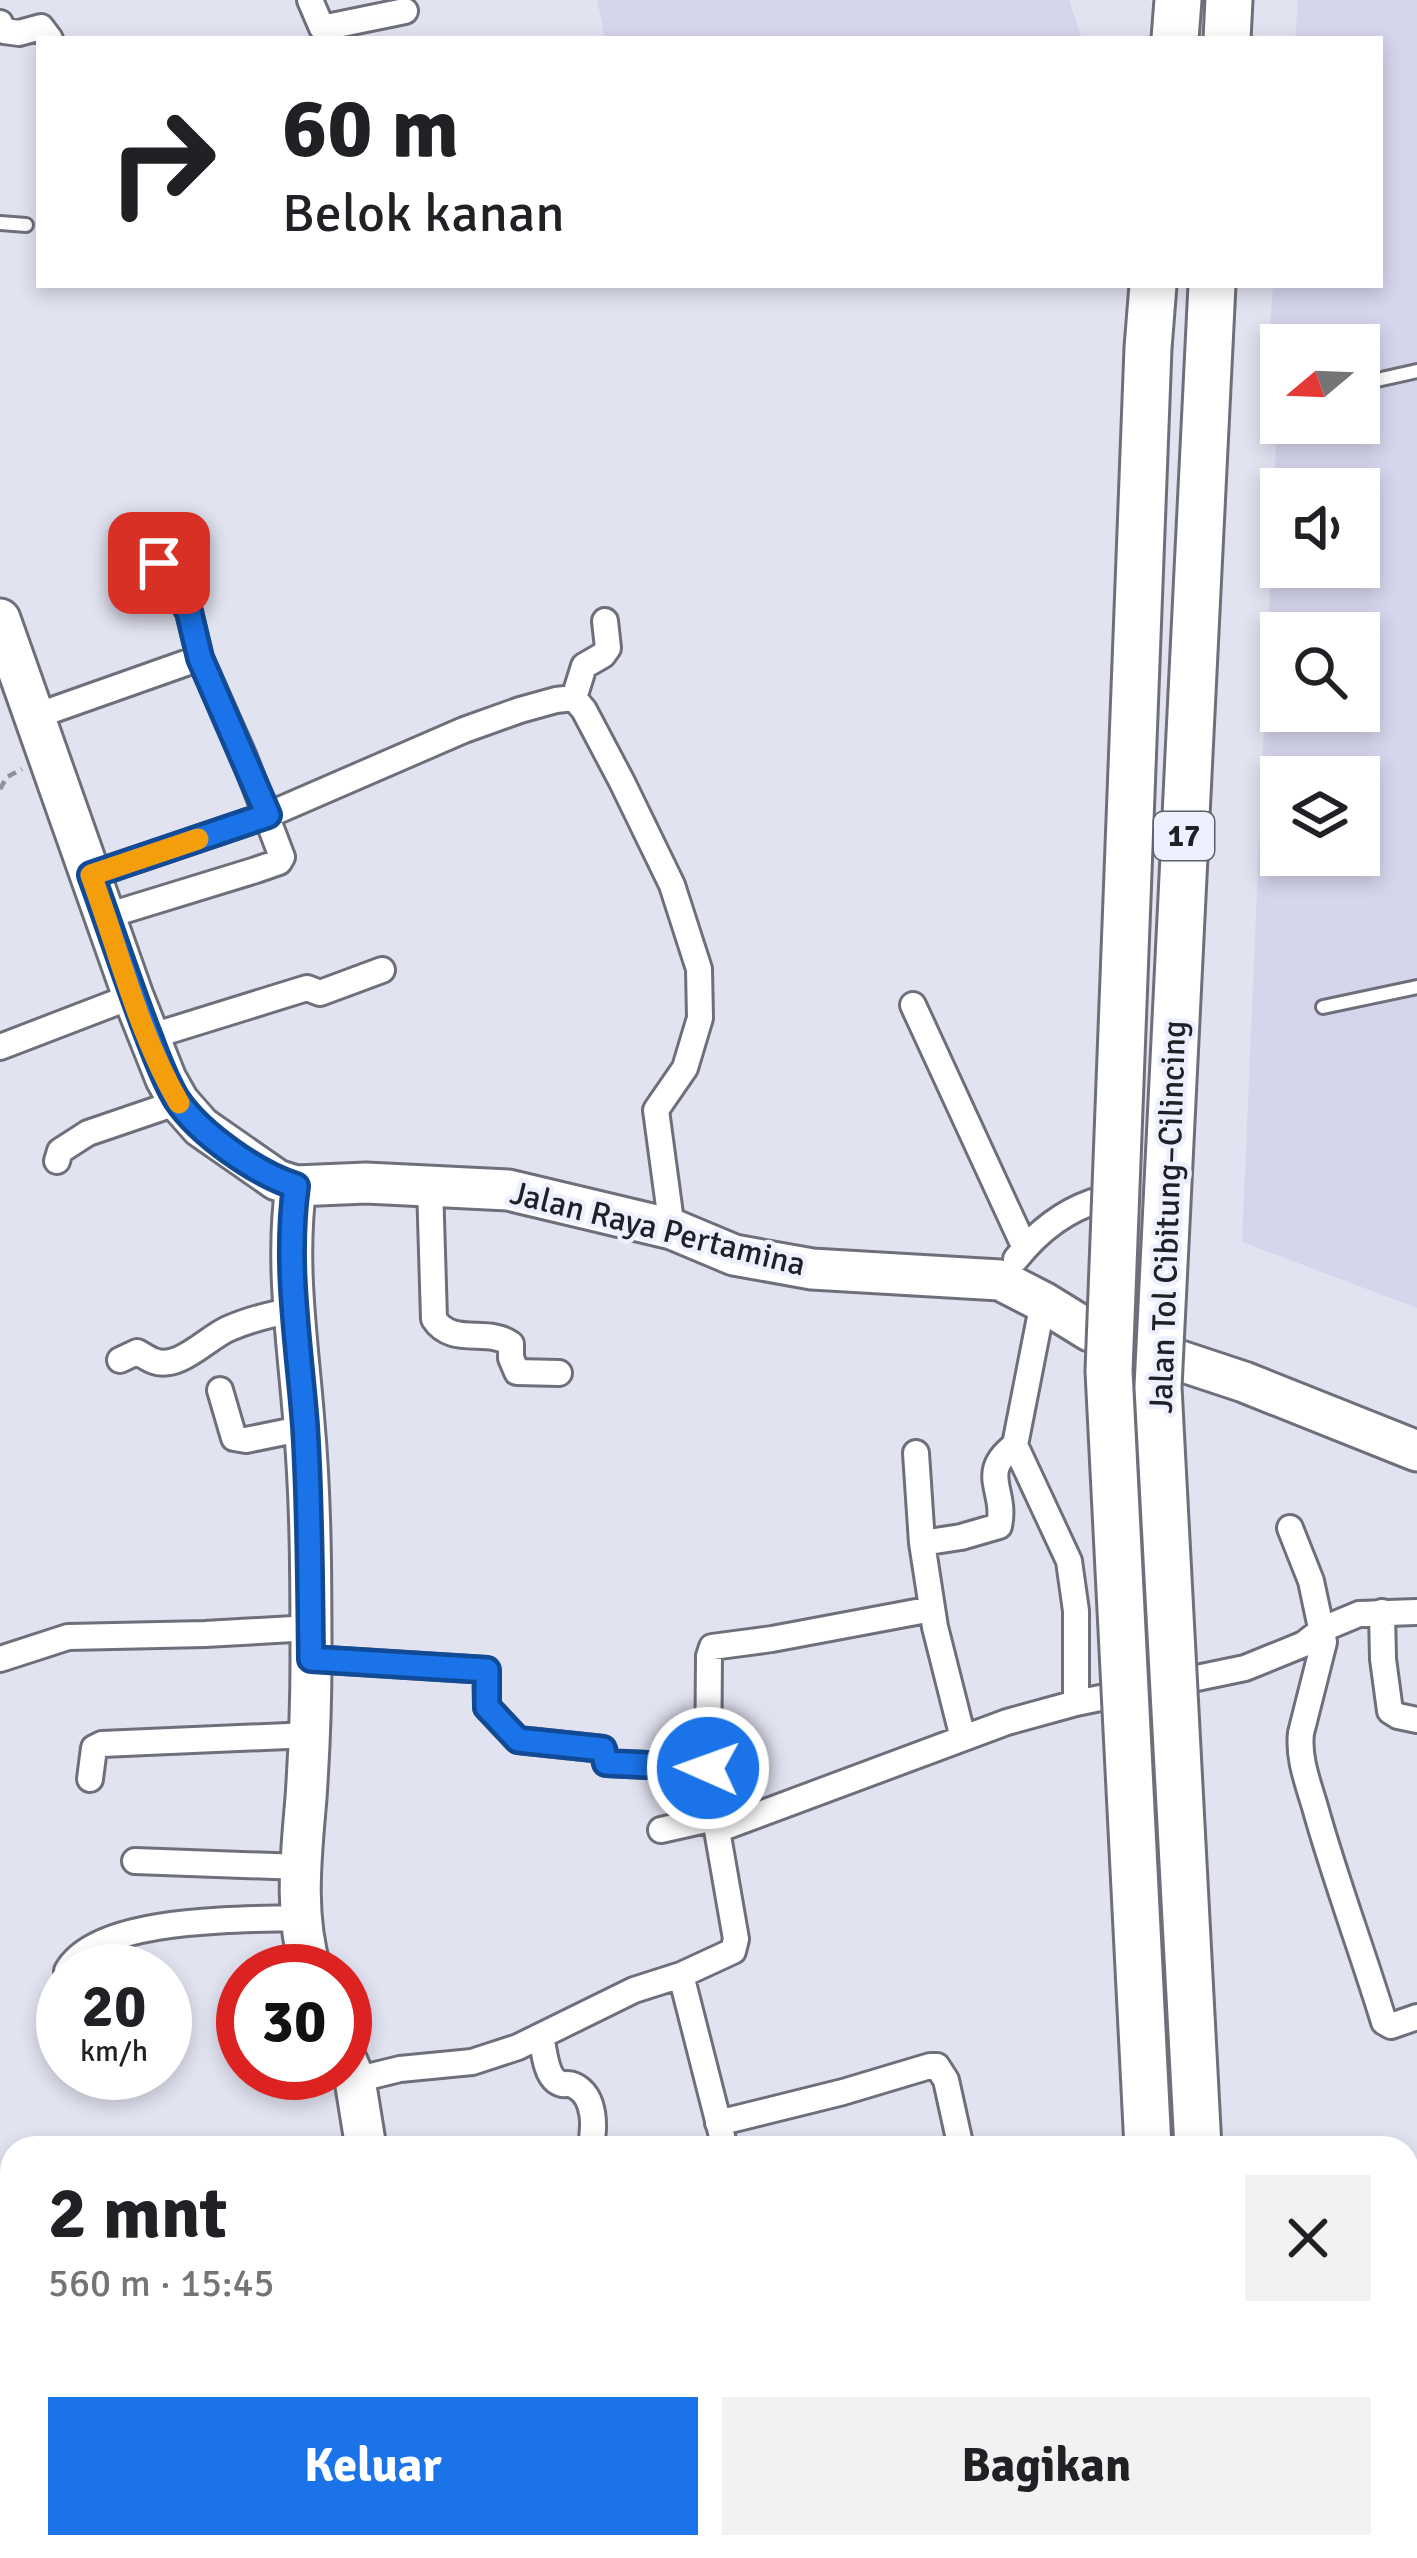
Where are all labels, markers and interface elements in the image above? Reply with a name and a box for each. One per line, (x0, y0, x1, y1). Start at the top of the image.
text: 60 m (282, 77, 459, 181)
icon: right (84, 84, 240, 240)
text: Belok kanan (282, 180, 565, 247)
north arrow (1260, 324, 1380, 444)
map controls (1260, 324, 1380, 876)
button: sound (1260, 468, 1380, 588)
pin (108, 512, 210, 614)
icon: arrive (126, 530, 192, 596)
button: search (1260, 612, 1380, 732)
button: layers (1260, 756, 1380, 876)
road number: 17 (1154, 812, 1214, 860)
street label: Jalan Tol Cibitung–Cilincing (1141, 1020, 1195, 1414)
street label: Jalan Raya Pertamina (506, 1172, 810, 1286)
position arrow (645, 1705, 771, 1831)
speed limit sign: 30 (216, 1944, 372, 2100)
text: 20 (82, 1970, 146, 2044)
text: km/h (80, 2033, 148, 2070)
text: 2 mnt (48, 2169, 227, 2258)
button: close (1245, 2175, 1371, 2301)
text: 560 m · 15:45 (48, 2259, 275, 2307)
button: Keluar (48, 2397, 698, 2535)
button: Bagikan (722, 2397, 1371, 2535)

